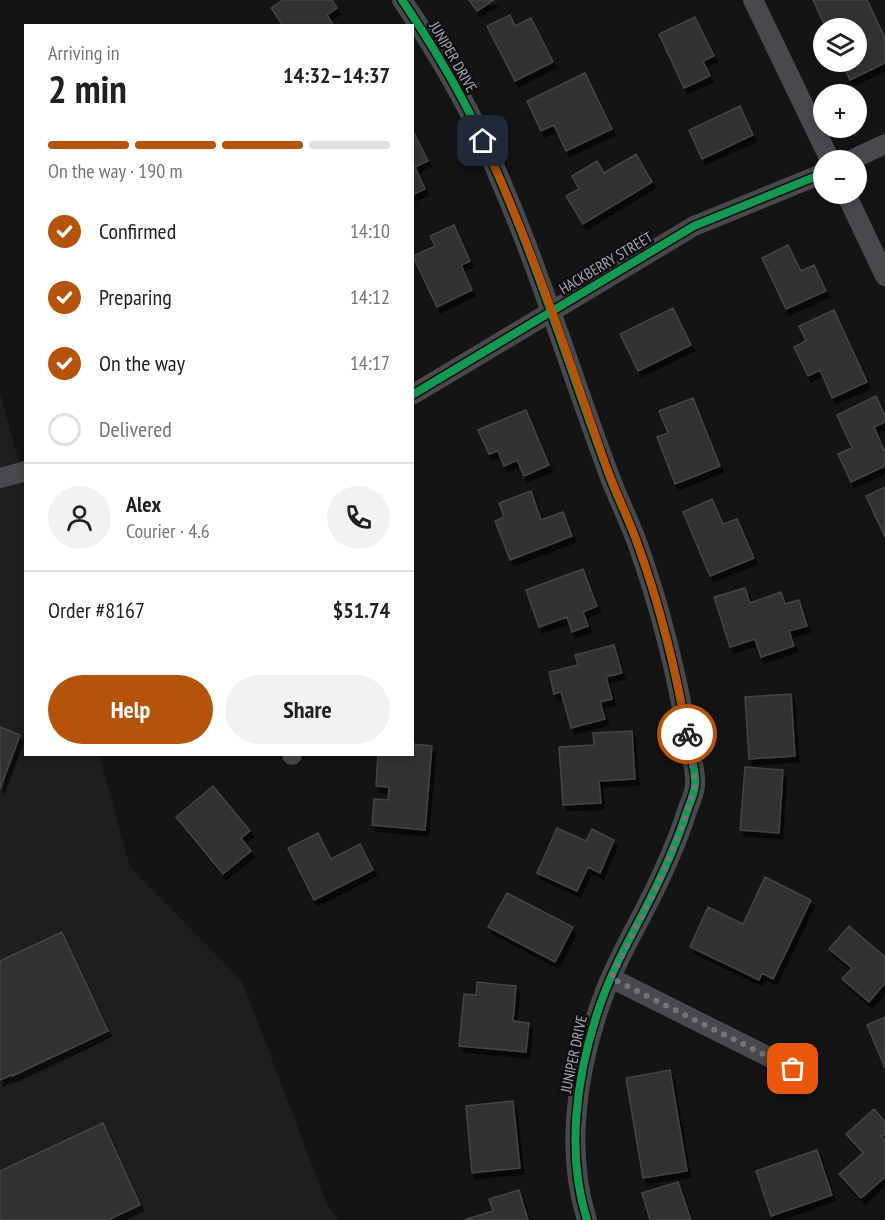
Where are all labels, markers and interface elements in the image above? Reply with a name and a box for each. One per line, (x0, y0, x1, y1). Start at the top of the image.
street label: JUNIPER DRIVE (425, 17, 481, 96)
map controls (813, 18, 867, 204)
button: layers (813, 18, 867, 72)
text: Arriving in (48, 40, 120, 66)
text: 14:32–14:37 (283, 61, 390, 89)
text: 2 min (48, 63, 127, 114)
button: + (813, 84, 867, 138)
pin (457, 115, 508, 166)
icon: home (466, 124, 499, 157)
button: − (813, 150, 867, 204)
text: On the way · 190 m (48, 158, 183, 184)
icon: check (48, 215, 81, 248)
text: Confirmed (99, 217, 176, 245)
text: 14:10 (350, 218, 390, 244)
street label: HACKBERRY STREET (555, 227, 656, 298)
icon: check (48, 281, 81, 314)
text: Preparing (99, 283, 172, 311)
text: 14:12 (350, 284, 390, 310)
icon: check (48, 347, 81, 380)
text: On the way (99, 349, 185, 377)
text: 14:17 (350, 350, 390, 376)
text: Delivered (99, 415, 172, 443)
button: person (48, 486, 111, 549)
button: phone (327, 486, 390, 549)
text: Alex (126, 490, 161, 518)
text: Courier · 4.6 (126, 518, 210, 544)
text: Order #8167 (48, 596, 145, 624)
text: $51.74 (333, 596, 390, 624)
button: Help (48, 675, 213, 744)
button: Share (225, 675, 390, 744)
courier (657, 704, 717, 764)
icon: bike (671, 718, 704, 751)
street label: JUNIPER DRIVE (556, 1014, 591, 1095)
pin (767, 1043, 818, 1094)
icon: bag (776, 1052, 809, 1085)

